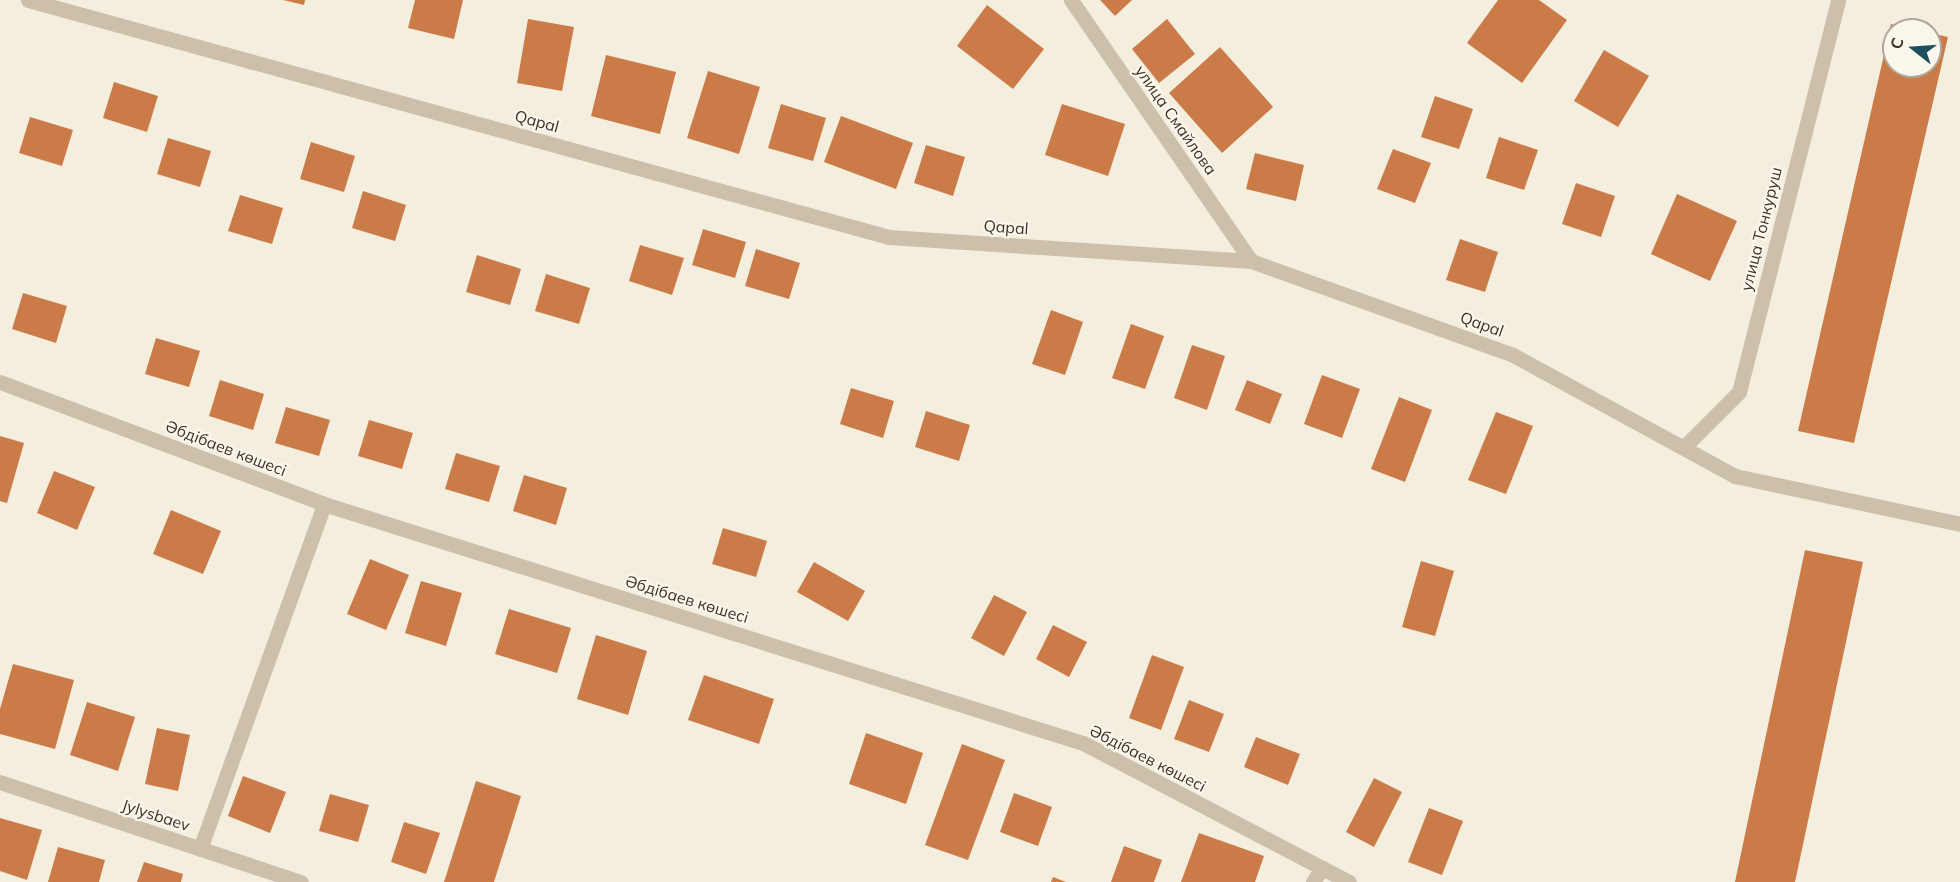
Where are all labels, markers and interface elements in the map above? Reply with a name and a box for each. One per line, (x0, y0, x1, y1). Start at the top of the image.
north arrow (1882, 18, 1942, 78)
text: С (1886, 35, 1908, 51)
street label: улица Смайлова (1131, 62, 1221, 178)
street label: Qapal (513, 106, 561, 136)
street label: улица Тонкуруш (1736, 165, 1786, 293)
street label: Qapal (983, 216, 1029, 238)
street label: Qapal (1458, 307, 1506, 341)
street label: Әбдібаев көшесі (163, 416, 289, 480)
street label: Әбдібаев көшесі (623, 571, 751, 627)
street label: Әбдібаев көшесі (1087, 720, 1209, 796)
street label: Jylysbaev (120, 795, 192, 835)

